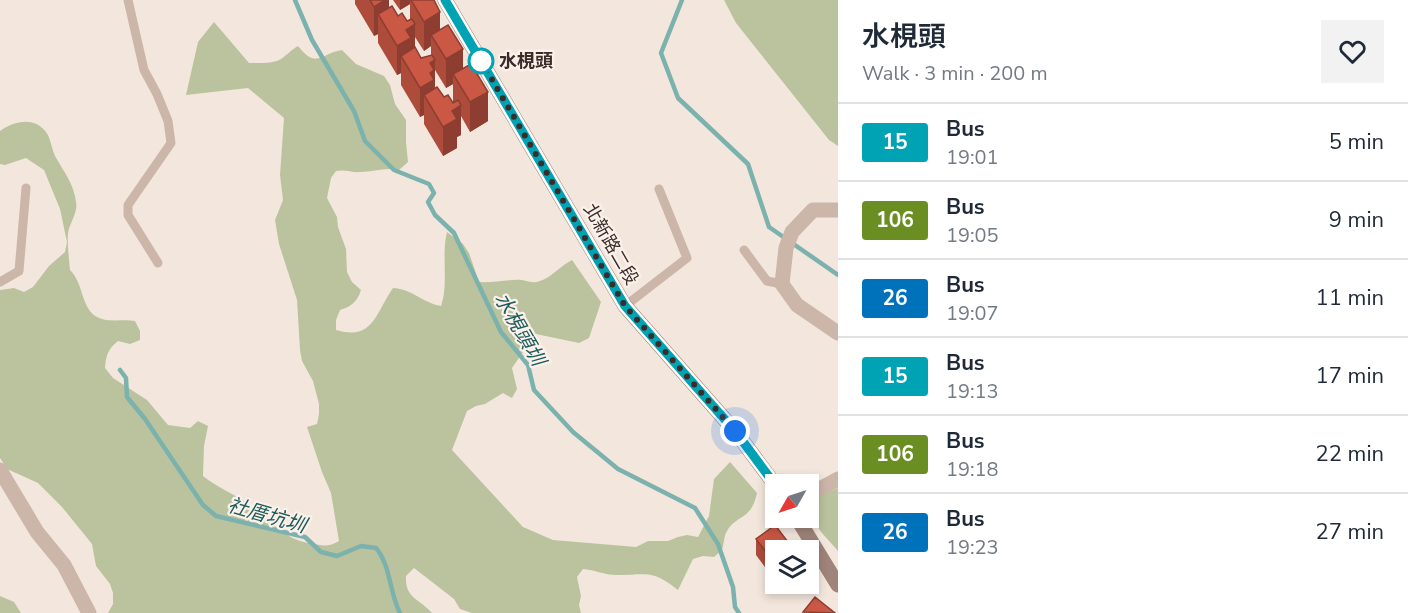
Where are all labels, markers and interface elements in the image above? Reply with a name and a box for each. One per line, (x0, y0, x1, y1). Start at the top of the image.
text: 水梘頭 (862, 18, 946, 56)
button: heart (1321, 20, 1384, 83)
marker: 水梘頭 (468, 48, 494, 74)
place label: 水梘頭 (499, 49, 553, 73)
text: Walk · 3 min · 200 m (862, 60, 1048, 87)
text: Bus (946, 114, 985, 144)
text: 5 min (1329, 127, 1384, 157)
text: 15 (882, 128, 908, 156)
text: 19:01 (946, 144, 999, 171)
text: Bus (946, 192, 985, 222)
street label: 北新路二段 (578, 199, 644, 289)
text: 9 min (1329, 205, 1384, 235)
text: 106 (876, 206, 914, 234)
text: 19:05 (946, 222, 999, 249)
text: Bus (946, 270, 985, 300)
text: 11 min (1316, 283, 1384, 313)
text: 26 (882, 284, 908, 312)
water label: 水梘頭圳 (488, 288, 553, 373)
text: 19:07 (946, 300, 999, 327)
text: Bus (946, 348, 985, 378)
text: 17 min (1316, 361, 1384, 391)
text: 15 (882, 362, 908, 390)
text: 19:13 (946, 378, 999, 405)
your location (720, 416, 750, 446)
text: Bus (946, 426, 985, 456)
text: 22 min (1316, 439, 1384, 469)
text: 106 (876, 440, 914, 468)
text: 19:18 (946, 456, 999, 483)
north arrow (765, 474, 819, 528)
map controls (765, 474, 819, 594)
water label: 社厝坑圳 (225, 491, 312, 540)
text: Bus (946, 504, 985, 534)
text: 27 min (1316, 517, 1384, 547)
text: 26 (882, 518, 908, 546)
text: 19:23 (946, 534, 999, 561)
button: layers (765, 540, 819, 594)

